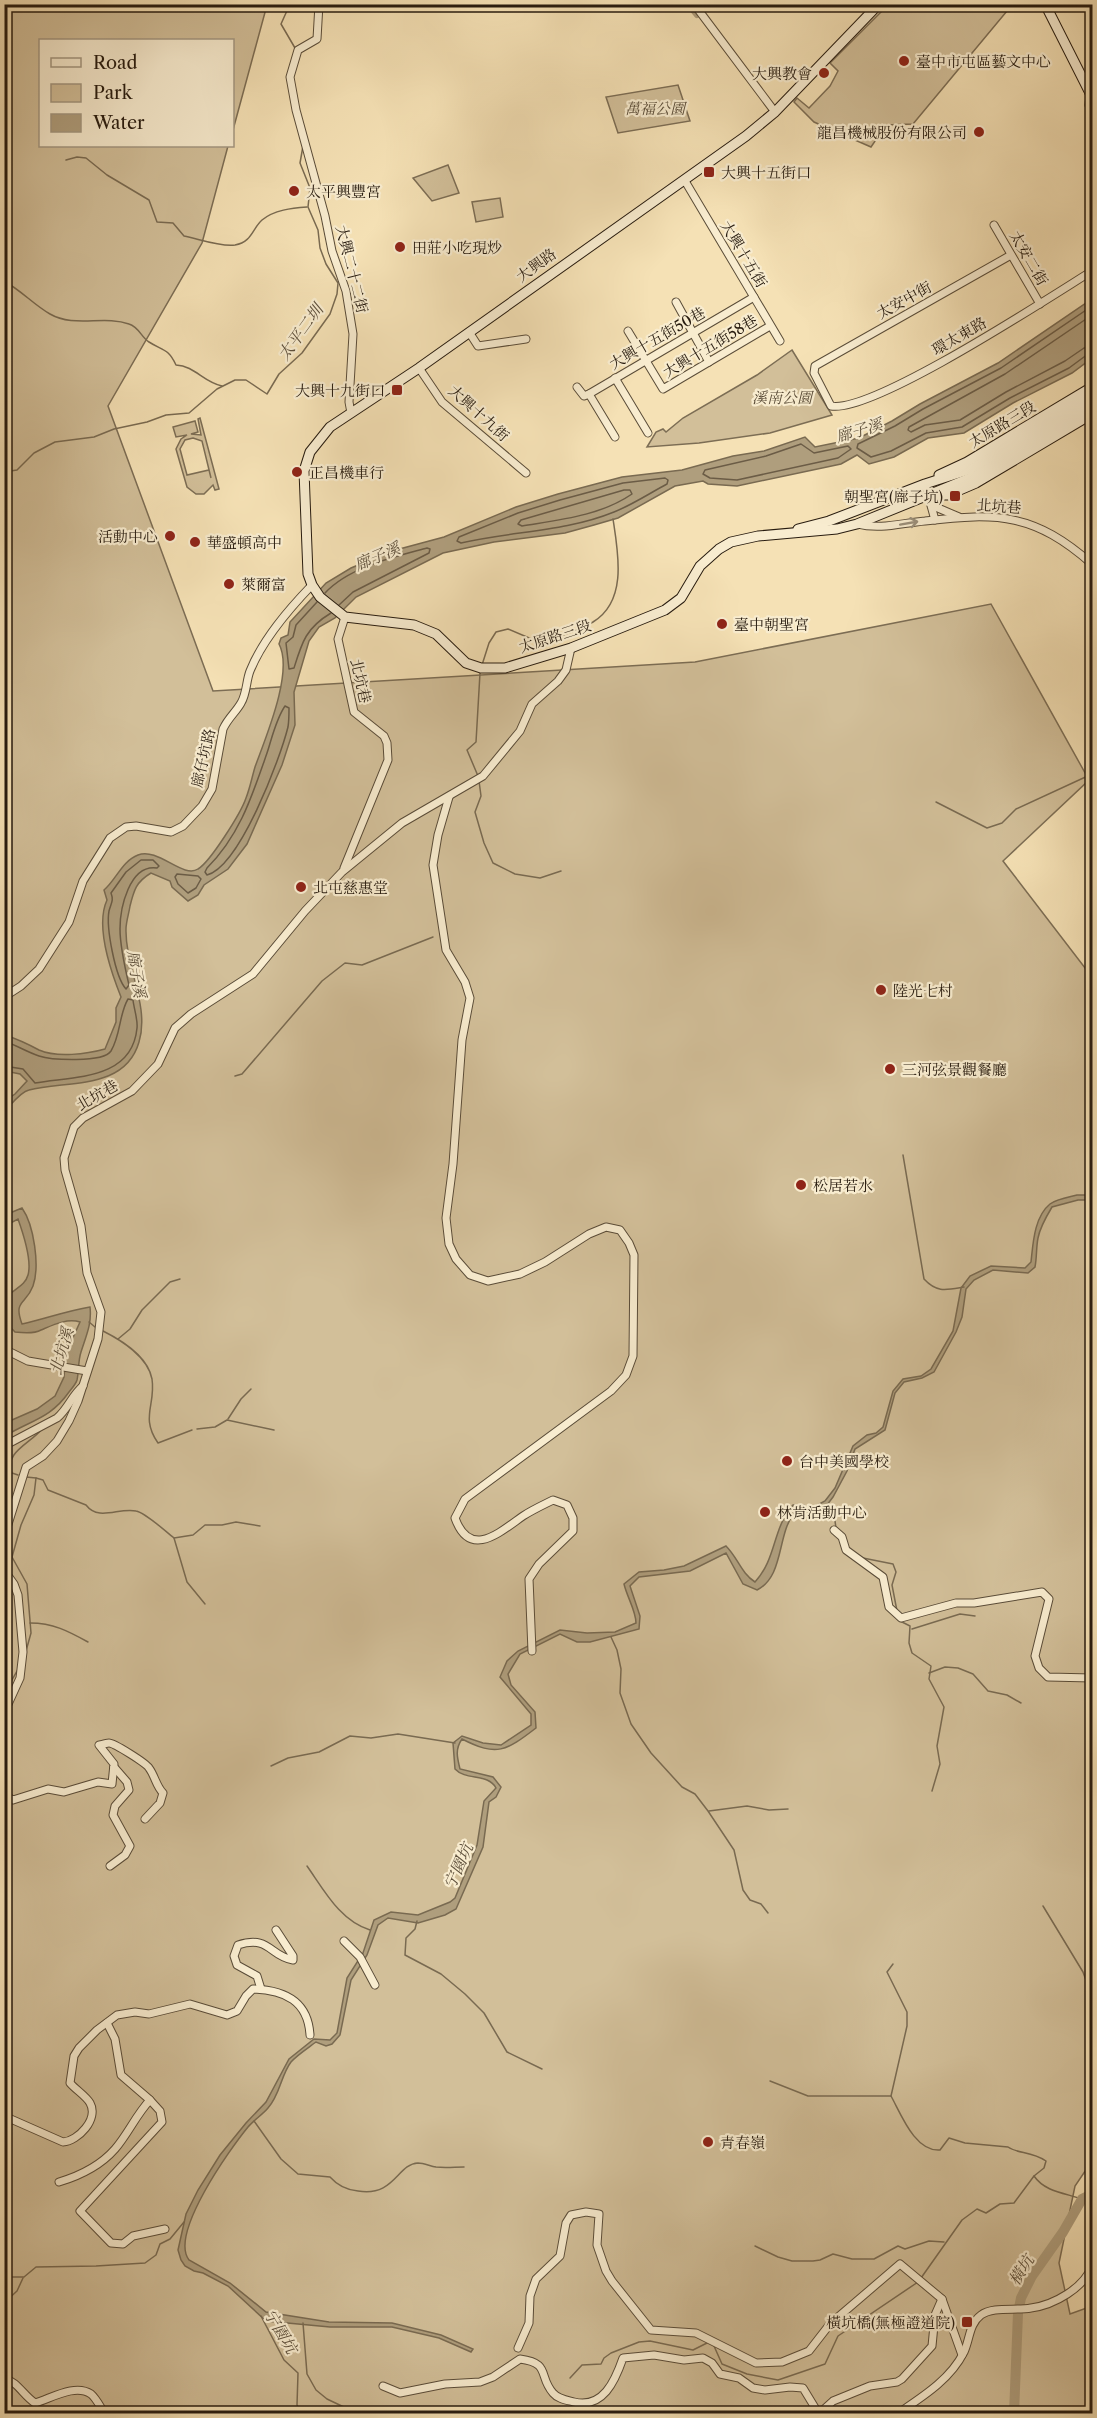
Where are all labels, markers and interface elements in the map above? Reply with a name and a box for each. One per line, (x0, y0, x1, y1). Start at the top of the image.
legend (39, 39, 234, 147)
text: Road (93, 52, 138, 74)
place label: 臺中市屯區藝文中心 (916, 52, 1051, 71)
marker: 臺中市屯區藝文中心 (897, 54, 911, 68)
place label: 大興教會 (752, 64, 812, 83)
marker: 大興教會 (817, 66, 831, 80)
text: Park (93, 82, 134, 104)
park label: 萬福公園 (625, 99, 687, 118)
text: Water (92, 112, 145, 134)
place label: 龍昌機械股份有限公司 (817, 123, 967, 142)
marker: 龍昌機械股份有限公司 (972, 125, 986, 139)
place label: 大興十五街口 (721, 163, 811, 182)
marker: 大興十五街口 (702, 165, 716, 179)
place label: 太平興豐宮 (306, 182, 381, 201)
marker: 太平興豐宮 (287, 184, 301, 198)
street label: 大興十五街 (717, 217, 771, 291)
street label: 大興二十二街 (332, 223, 372, 315)
street label: 太安二街 (1006, 227, 1052, 289)
place label: 田莊小吃現炒 (412, 238, 502, 257)
marker: 田莊小吃現炒 (393, 240, 407, 254)
street label: 大興路 (512, 244, 560, 286)
street label: 太安中街 (873, 277, 935, 323)
water label: 太平二圳 (273, 298, 329, 364)
street label: 大興十五街50巷 (606, 303, 708, 373)
street label: 大興十五街58巷 (659, 310, 761, 382)
street label: 環太東路 (928, 313, 990, 359)
place label: 大興十九街口 (295, 381, 385, 400)
street label: 大興十九街 (445, 381, 513, 445)
marker: 大興十九街口 (390, 383, 404, 397)
park label: 溪南公園 (752, 388, 814, 407)
street label: 太原路三段 (965, 397, 1039, 451)
water label: 廍子溪 (833, 413, 887, 446)
place label: 正昌機車行 (309, 463, 384, 482)
marker: 正昌機車行 (290, 465, 304, 479)
place label: 朝聖宮(廍子坑) (844, 487, 943, 506)
marker: 朝聖宮(廍子坑) (948, 489, 962, 503)
street label: 北坑巷 (976, 495, 1022, 517)
one-way arrow (899, 518, 919, 529)
place label: 活動中心 (98, 527, 158, 546)
marker: 活動中心 (163, 529, 177, 543)
place label: 華盛頓高中 (207, 533, 282, 552)
marker: 華盛頓高中 (188, 535, 202, 549)
water label: 廍子溪 (351, 537, 405, 575)
place label: 萊爾富 (241, 575, 286, 594)
marker: 萊爾富 (222, 577, 236, 591)
street label: 太原路三段 (516, 615, 594, 657)
place label: 臺中朝聖宮 (734, 615, 809, 634)
marker: 臺中朝聖宮 (715, 617, 729, 631)
street label: 北坑巷 (347, 657, 375, 705)
street label: 廍仔坑路 (187, 727, 219, 789)
place label: 北屯慈惠堂 (313, 878, 388, 897)
marker: 北屯慈惠堂 (294, 880, 308, 894)
water label: 廍子溪 (123, 949, 151, 1001)
place label: 陸光七村 (893, 981, 953, 1000)
marker: 陸光七村 (874, 983, 888, 997)
place label: 三河弦景觀餐廳 (902, 1060, 1007, 1079)
marker: 三河弦景觀餐廳 (883, 1062, 897, 1076)
street label: 北坑巷 (73, 1076, 121, 1114)
place label: 松居若水 (813, 1176, 873, 1195)
marker: 松居若水 (794, 1178, 808, 1192)
water label: 北坑溪 (45, 1323, 78, 1377)
place label: 台中美國學校 (799, 1452, 889, 1471)
marker: 台中美國學校 (780, 1454, 794, 1468)
place label: 林肯活動中心 (777, 1503, 867, 1522)
marker: 林肯活動中心 (758, 1505, 772, 1519)
water label: 宁園坑 (439, 1838, 478, 1892)
place label: 青春嶺 (720, 2133, 765, 2152)
marker: 青春嶺 (701, 2135, 715, 2149)
water label: 橫坑 (1004, 2249, 1039, 2289)
water label: 宁園坑 (260, 2305, 303, 2358)
place label: 橫坑橋(無極證道院) (826, 2313, 955, 2332)
marker: 橫坑橋(無極證道院) (960, 2315, 974, 2329)

